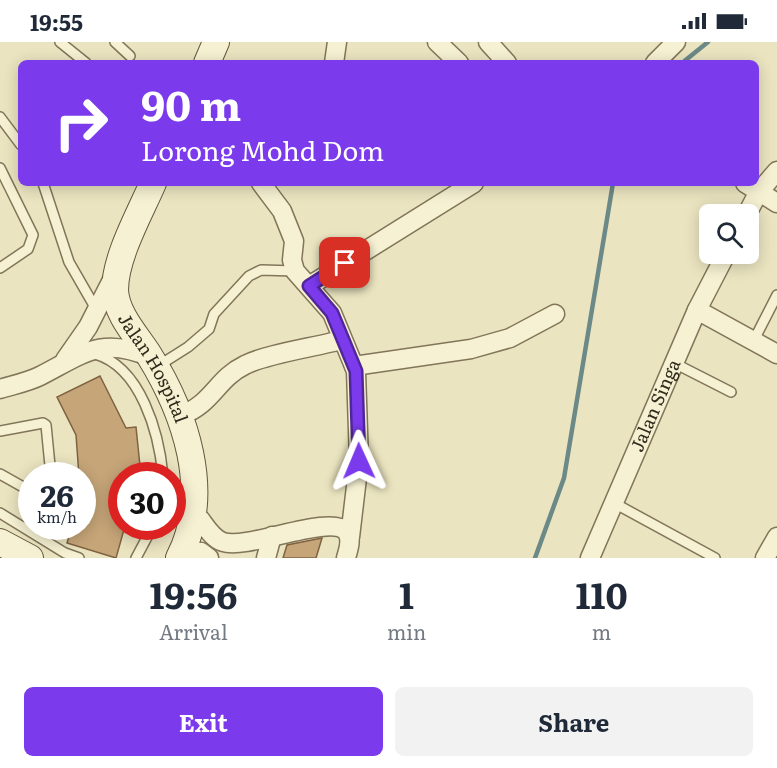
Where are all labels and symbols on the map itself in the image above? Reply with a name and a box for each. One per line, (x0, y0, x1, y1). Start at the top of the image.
pin (319, 237, 370, 288)
street label: Jalan Hospital (112, 308, 196, 426)
street label: Jalan Singa (623, 354, 686, 455)
position arrow (327, 429, 391, 493)
speed limit sign: 30 (108, 462, 186, 540)

